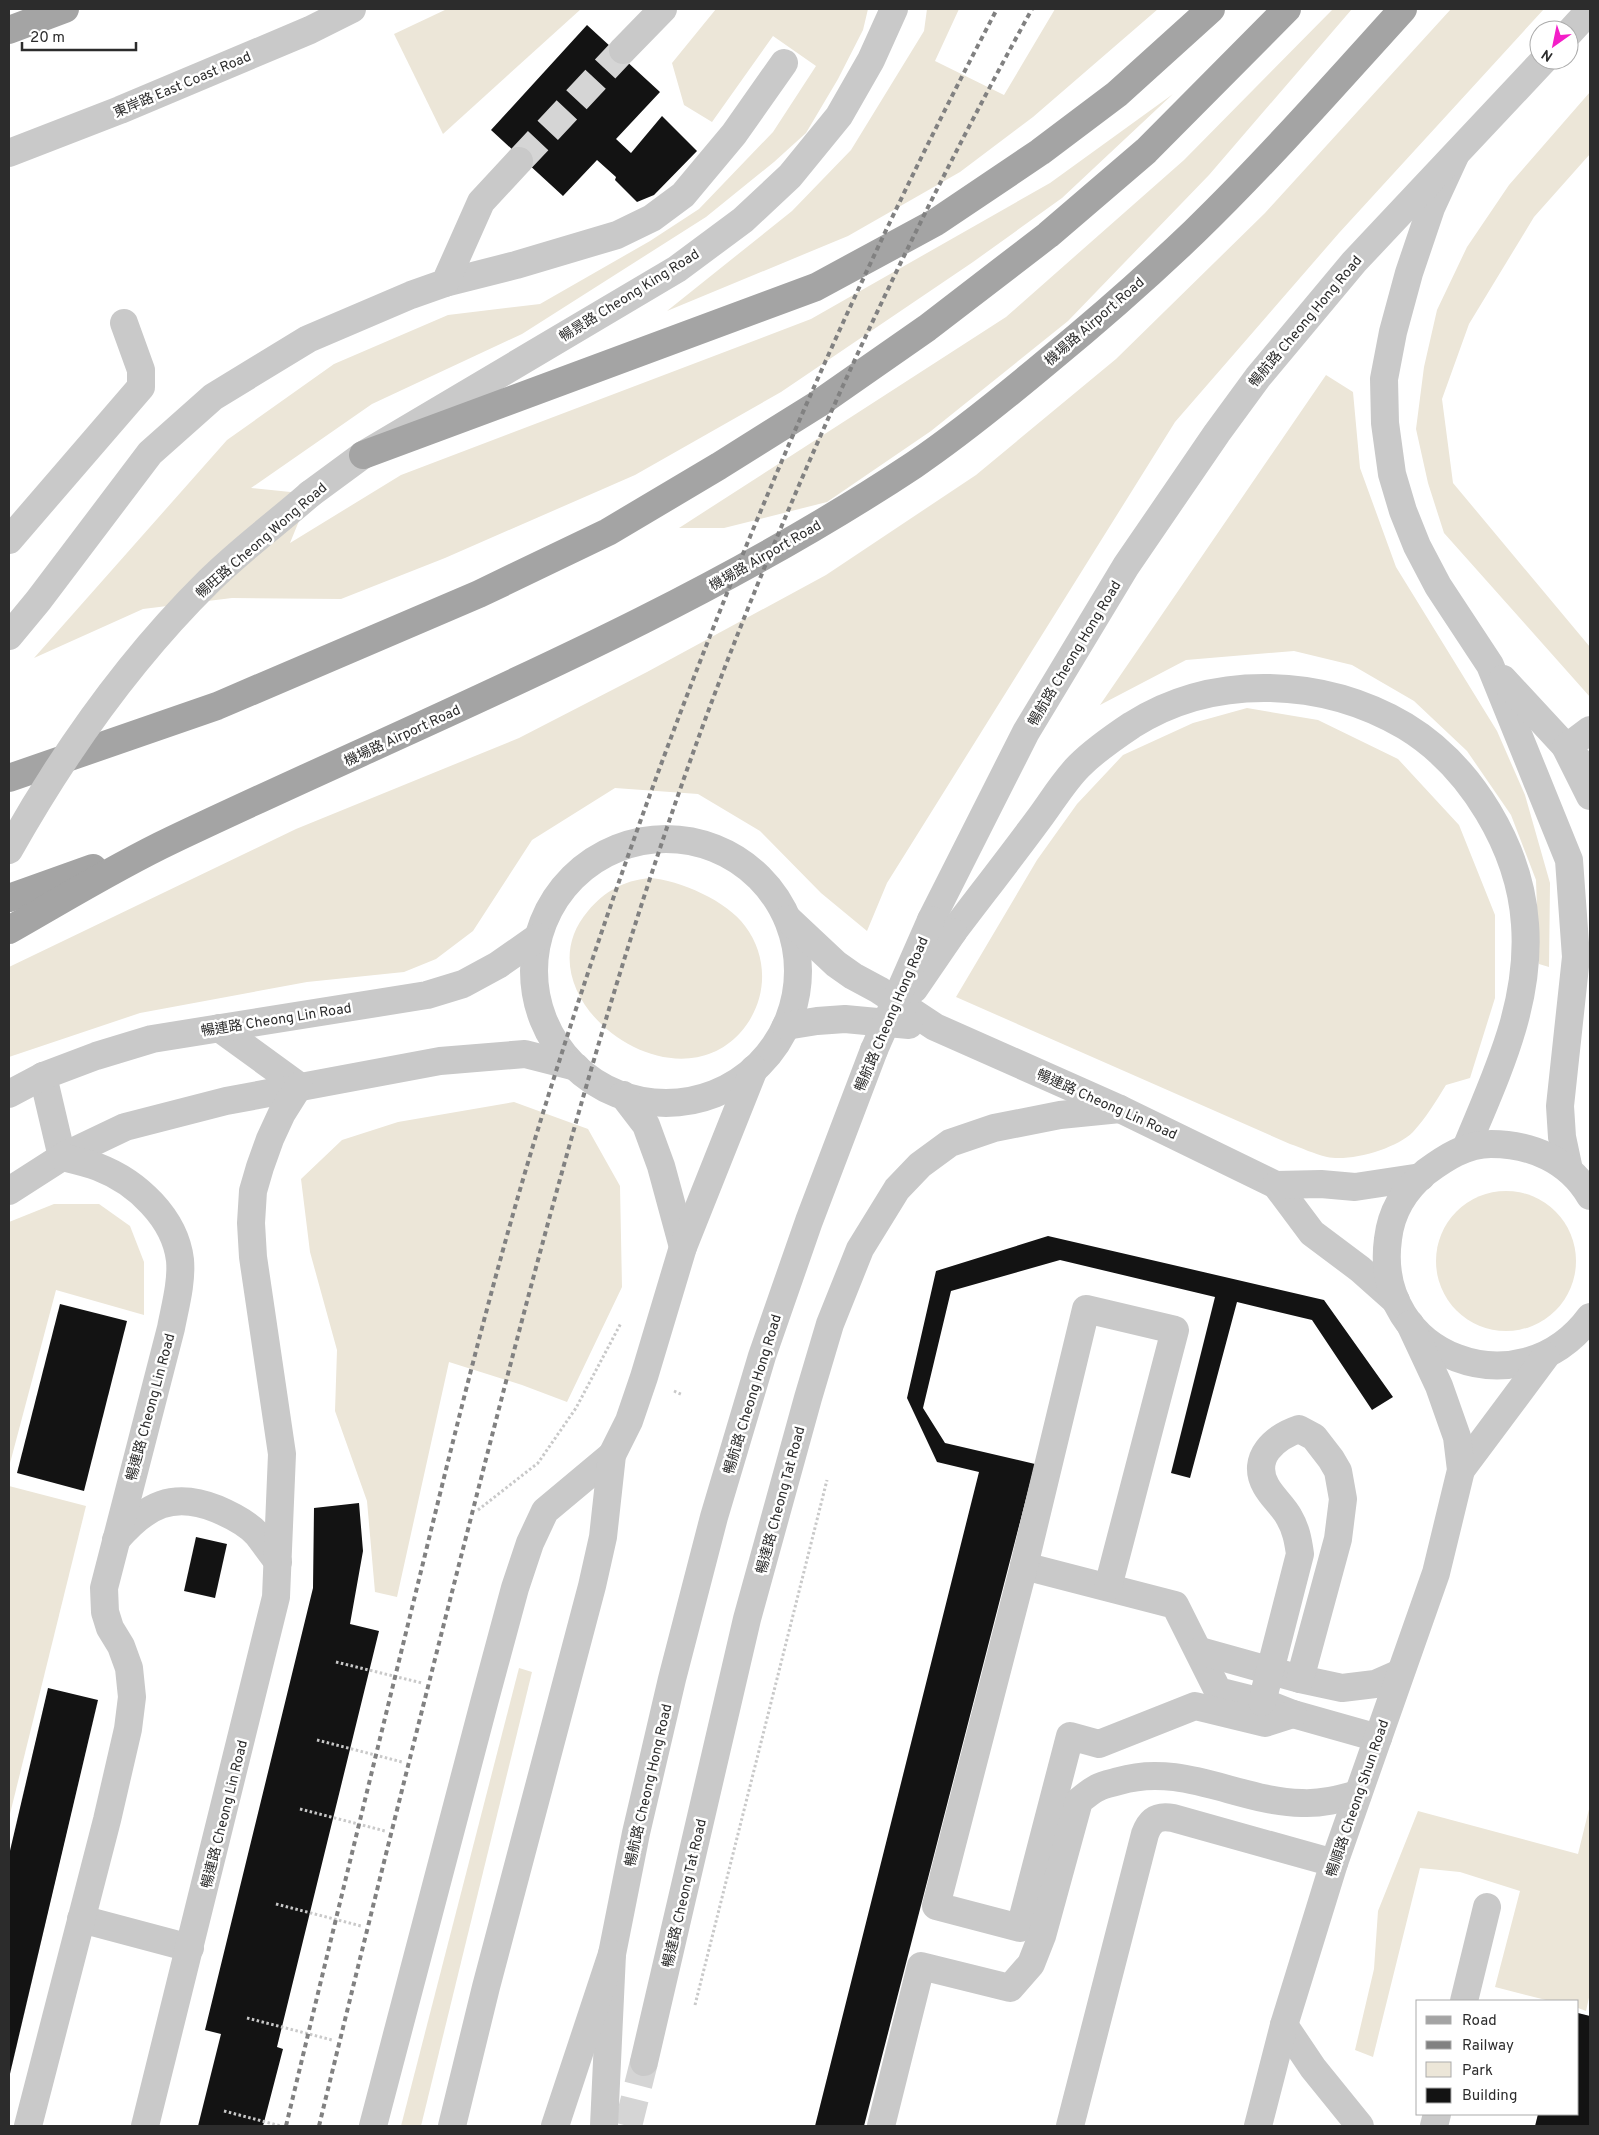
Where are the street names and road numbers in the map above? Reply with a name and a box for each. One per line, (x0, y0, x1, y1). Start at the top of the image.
street label: 東岸路 East Coast Road (111, 49, 254, 122)
street label: 暢景路 Cheong King Road (557, 246, 703, 346)
street label: 暢航路 Cheong Hong Road (1245, 252, 1366, 391)
street label: 機場路 Airport Road (1042, 274, 1148, 370)
street label: 暢旺路 Cheong Wong Road (193, 480, 331, 603)
street label: 機場路 Airport Road (707, 517, 825, 595)
street label: 暢航路 Cheong Hong Road (1024, 578, 1125, 730)
street label: 機場路 Airport Road (342, 702, 463, 771)
street label: 暢航路 Cheong Hong Road (851, 934, 933, 1095)
street label: 暢連路 Cheong Lin Road (200, 1000, 353, 1041)
street label: 暢連路 Cheong Lin Road (1033, 1067, 1179, 1144)
street label: 暢航路 Cheong Hong Road (720, 1312, 786, 1477)
street label: 暢連路 Cheong Lin Road (124, 1332, 179, 1483)
street label: 暢達路 Cheong Tat Road (754, 1425, 809, 1576)
street label: 暢航路 Cheong Hong Road (621, 1702, 676, 1868)
street label: 暢順路 Cheong Shun Road (1324, 1718, 1393, 1879)
street label: 暢連路 Cheong Lin Road (199, 1738, 252, 1890)
street label: 暢達路 Cheong Tat Road (660, 1817, 711, 1969)

